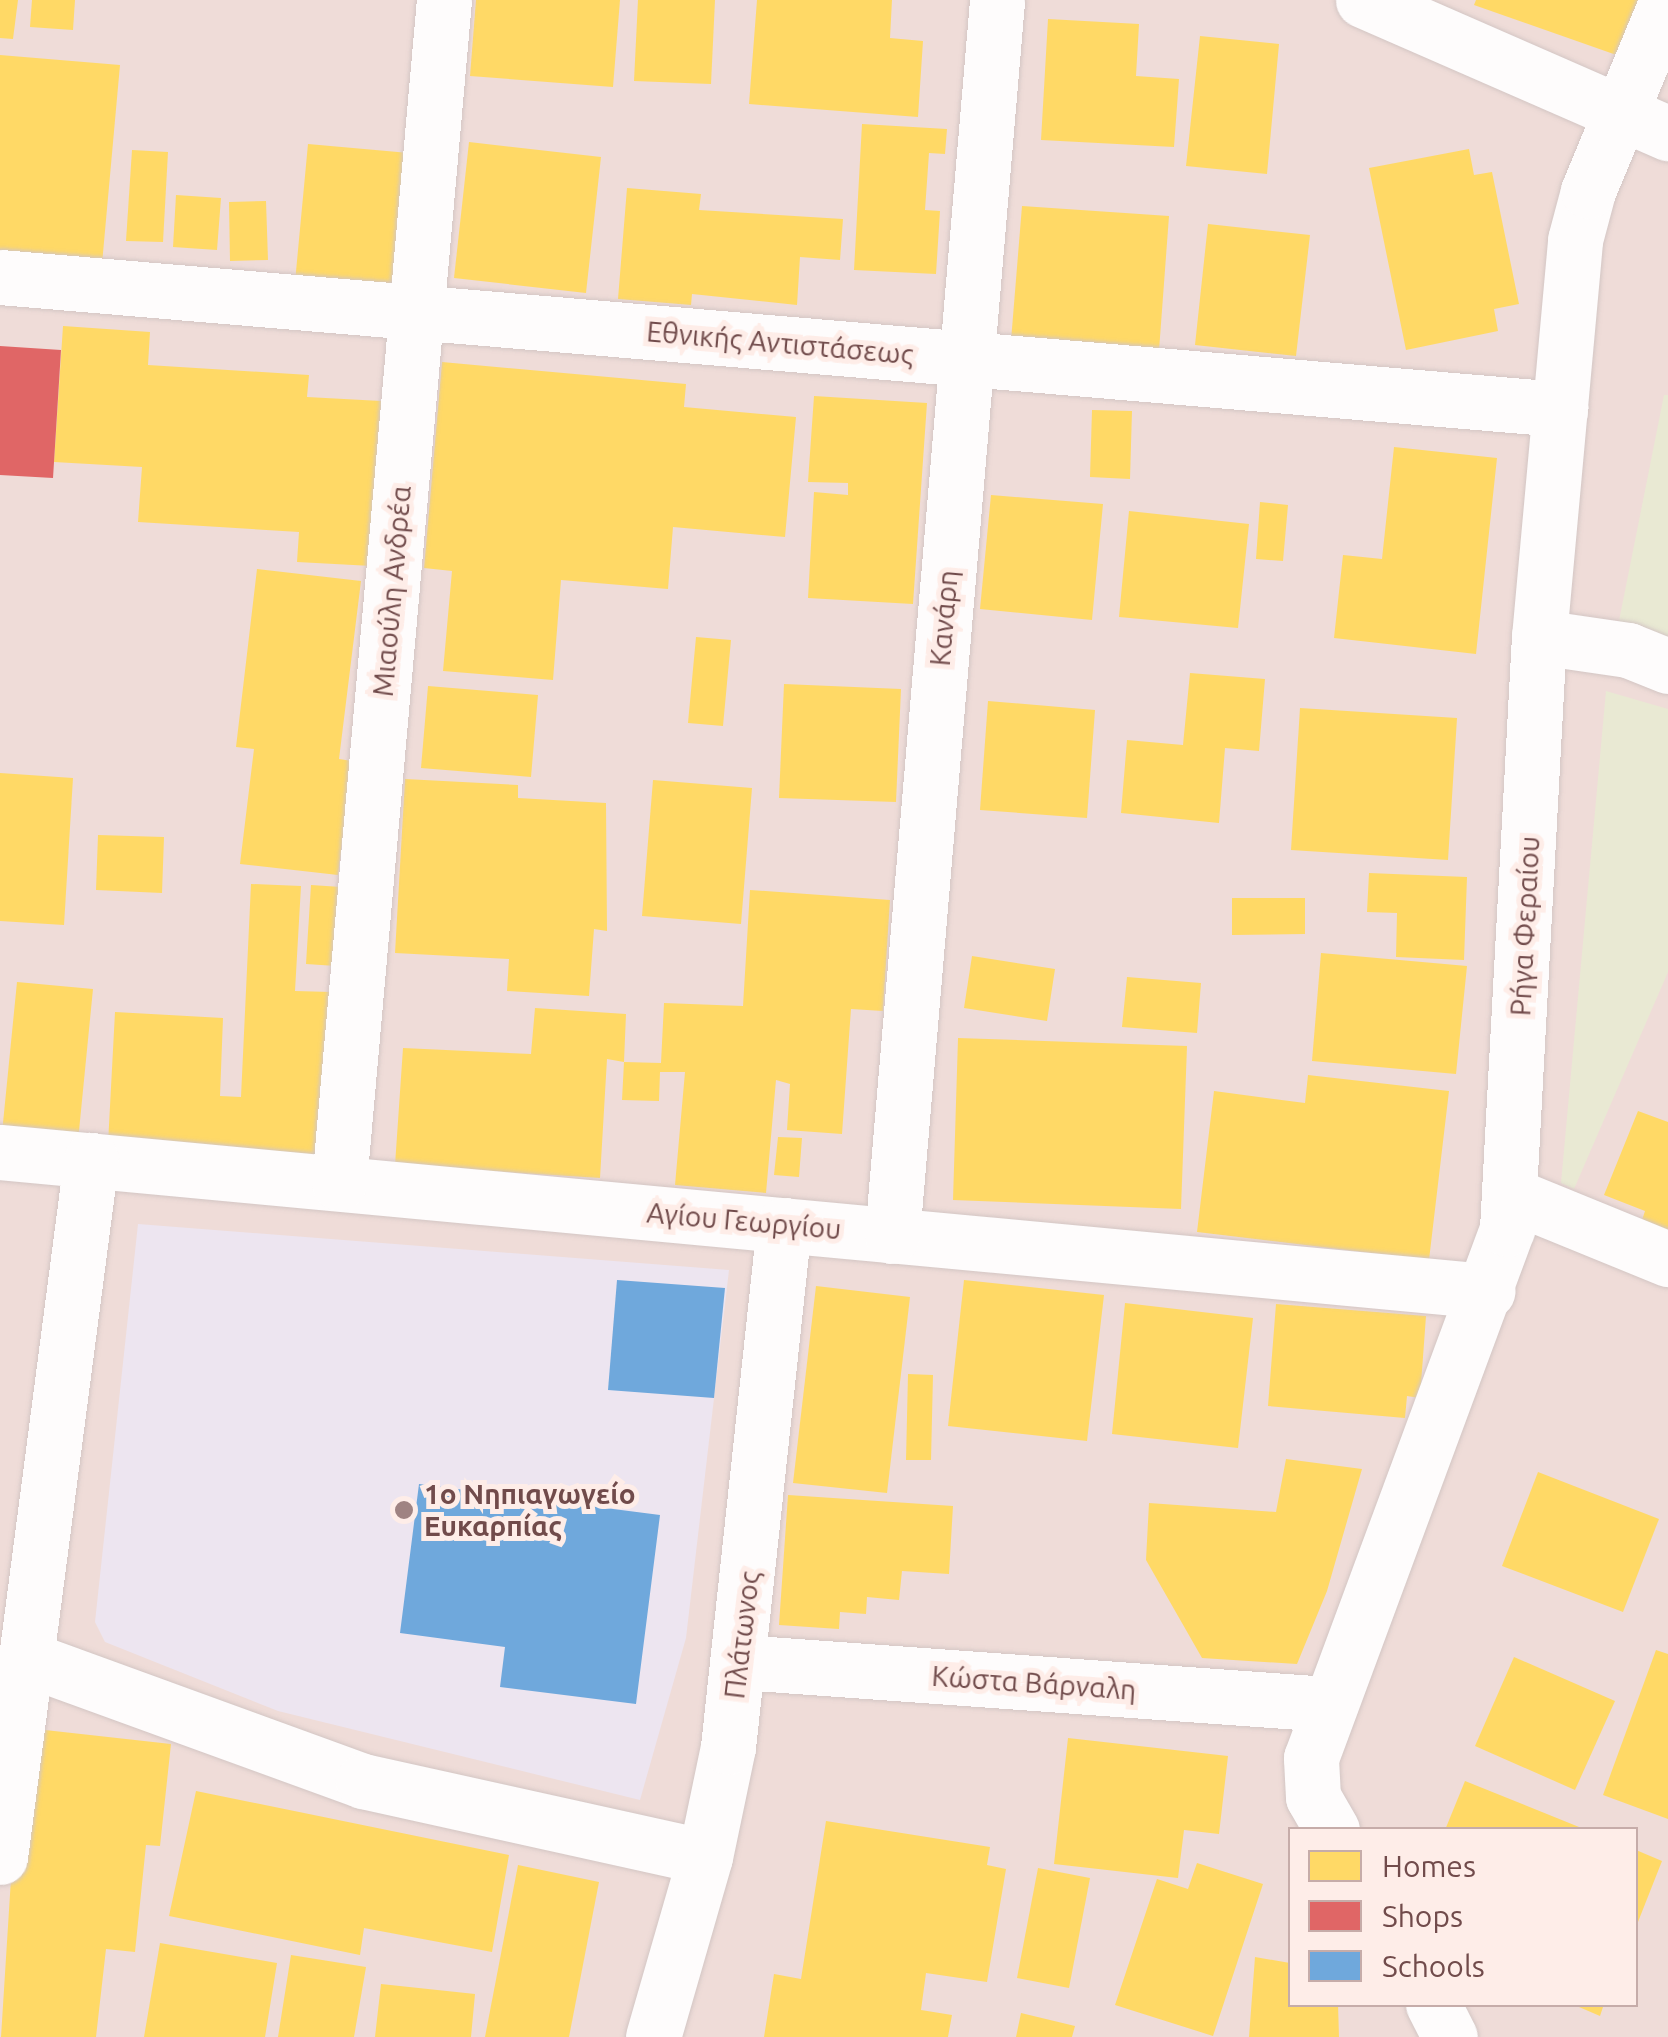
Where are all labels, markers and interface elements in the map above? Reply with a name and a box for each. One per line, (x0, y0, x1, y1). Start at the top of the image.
street label: Εθνικής Αντιστάσεως (645, 315, 915, 371)
street label: Μιαούλη Ανδρέα (366, 484, 418, 698)
street label: Κανάρη (923, 569, 965, 667)
street label: Ρήγα Φεραίου (1504, 835, 1546, 1017)
street label: Αγίου Γεωργίου (645, 1196, 843, 1246)
place label: 1ο Νηπιαγωγείο Ευκαρπίας (424, 1477, 635, 1543)
marker: 1ο Νηπιαγωγείο Ευκαρπίας (393, 1499, 415, 1521)
street label: Πλάτωνος (718, 1569, 766, 1701)
street label: Κώστα Βάρναλη (931, 1659, 1137, 1707)
legend (1288, 1827, 1638, 2007)
text: Homes (1382, 1849, 1476, 1883)
text: Shops (1382, 1899, 1463, 1933)
text: Schools (1382, 1949, 1485, 1983)

